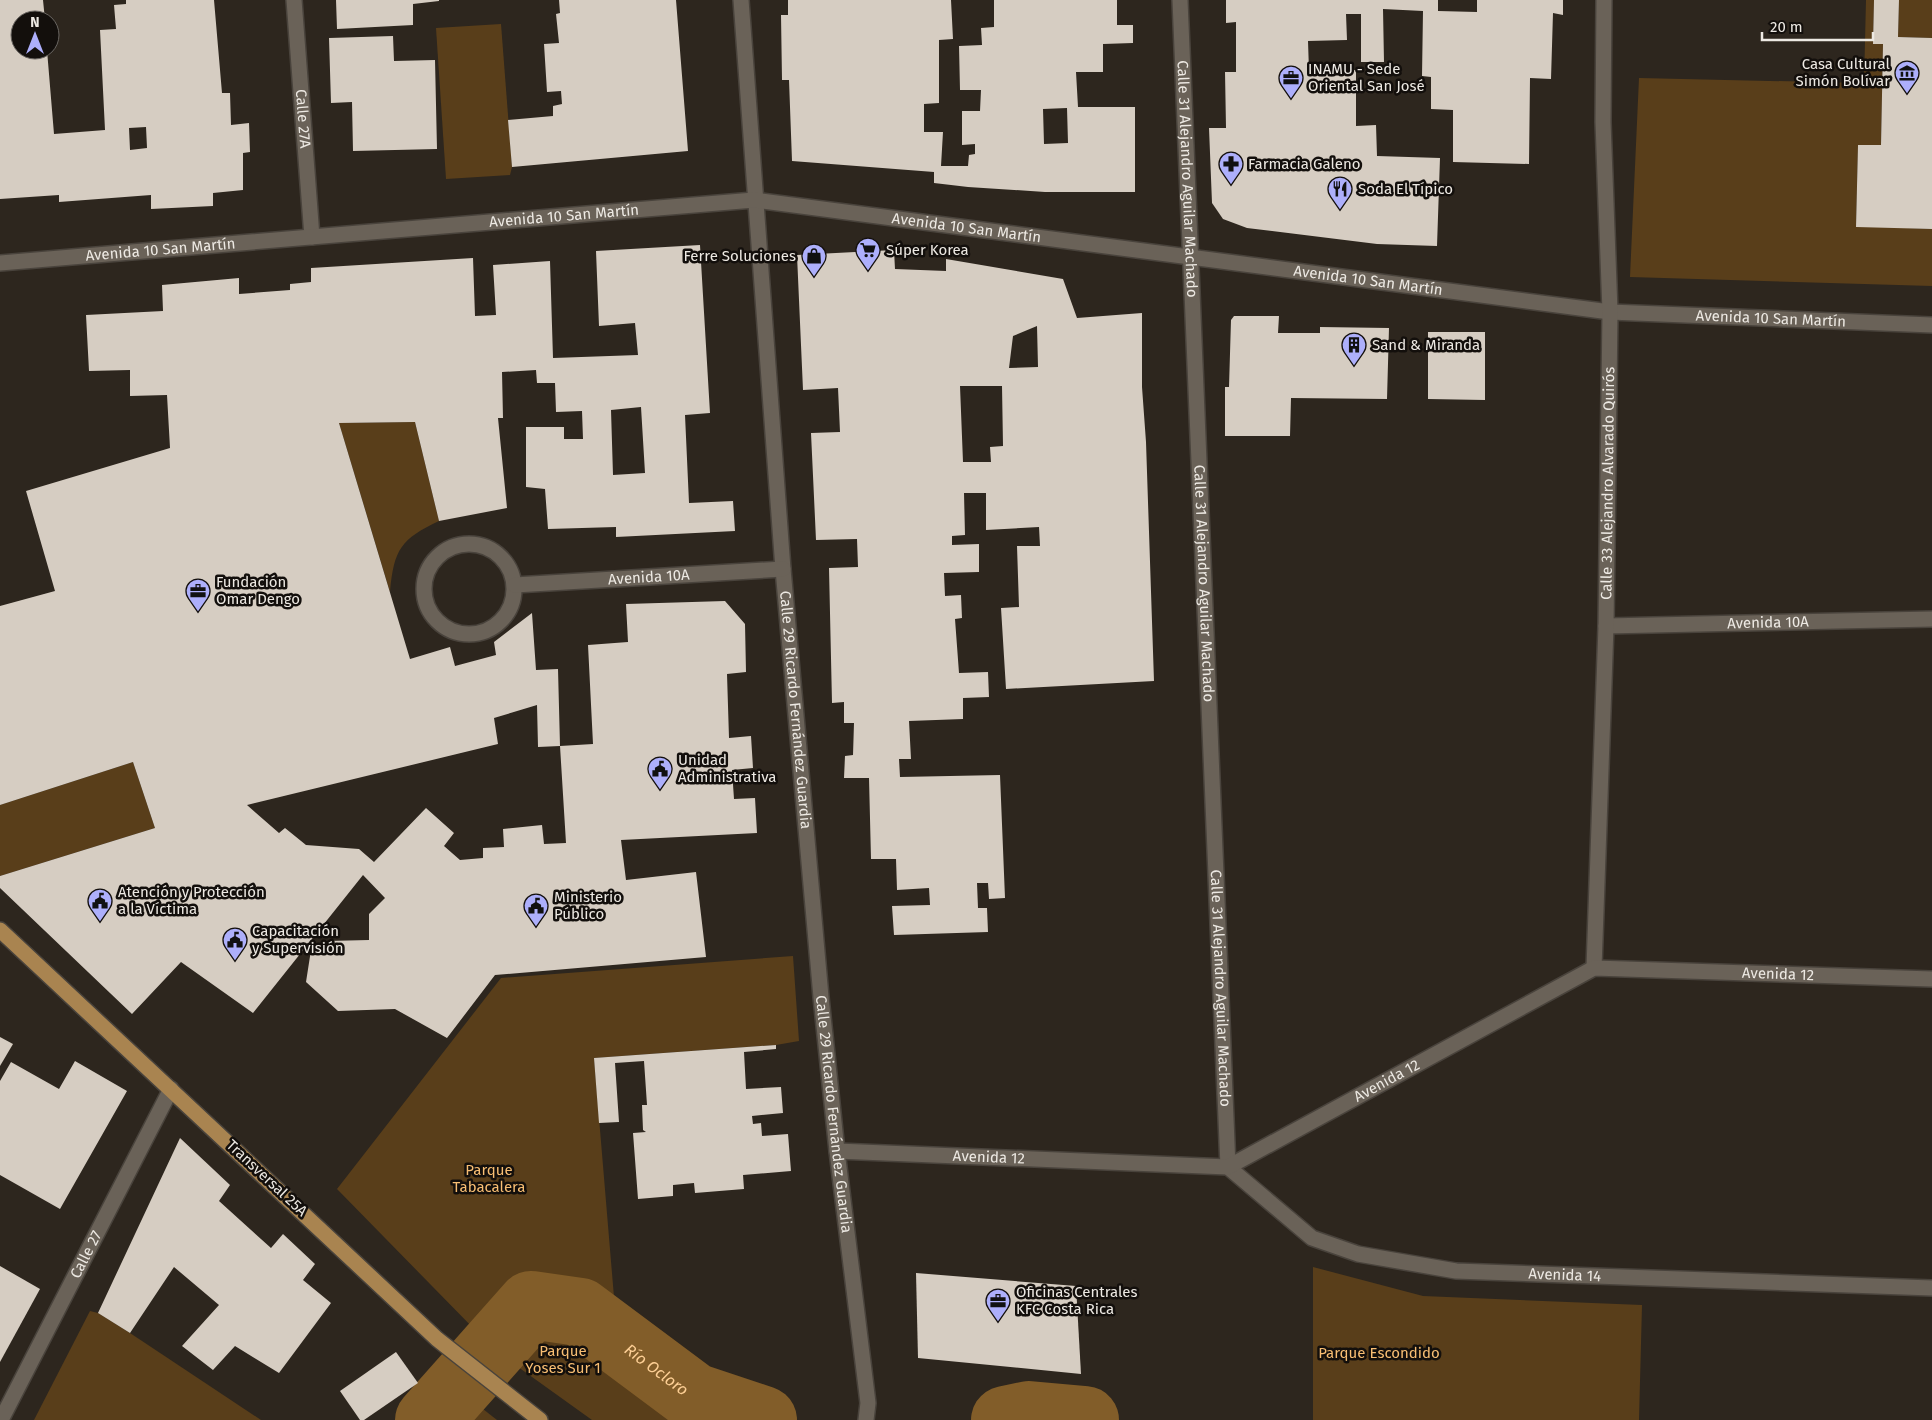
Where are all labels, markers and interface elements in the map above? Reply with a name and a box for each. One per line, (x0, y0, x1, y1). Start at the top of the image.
north arrow (10, 10, 60, 60)
scale bar (1762, 10, 1873, 42)
text: N (30, 14, 40, 31)
text: 20 m (1770, 18, 1803, 36)
place label: Casa Cultural Simón Bolívar (1796, 55, 1891, 90)
street label: Calle 31 Alejandro Aguilar Machado (1173, 60, 1201, 298)
place label: INAMU - Sede Oriental San José (1308, 60, 1425, 95)
museum icon: Casa Cultural Simón Bolívar (1894, 60, 1920, 94)
office icon: INAMU - Sede Oriental San José (1278, 65, 1304, 99)
street label: Calle 27A (292, 88, 314, 149)
pharmacy icon: Farmacia Galeno (1218, 151, 1244, 185)
place label: Farmacia Galeno (1248, 155, 1361, 173)
restaurant icon: Soda El Típico (1327, 176, 1353, 210)
place label: Soda El Típico (1358, 180, 1453, 198)
street label: Avenida 10 San Martín (488, 201, 640, 231)
street label: Avenida 10 San Martín (891, 209, 1042, 246)
street label: Avenida 10 San Martín (85, 234, 236, 265)
supermarket icon: Súper Korea (855, 237, 881, 271)
place label: Súper Korea (886, 241, 969, 259)
shop icon: Ferre Soluciones (801, 243, 827, 277)
place label: Ferre Soluciones (684, 247, 796, 265)
street label: Avenida 10 San Martín (1292, 262, 1444, 299)
street label: Avenida 10 San Martín (1695, 306, 1846, 331)
building icon: Sand & Miranda (1341, 332, 1367, 366)
place label: Sand & Miranda (1372, 336, 1480, 354)
street label: Calle 33 Alejandro Alvarado Quirós (1597, 366, 1618, 600)
street label: Calle 31 Alejandro Aguilar Machado (1190, 465, 1218, 702)
street label: Avenida 10A (607, 566, 691, 588)
place label: Fundación Omar Dengo (216, 573, 300, 608)
office icon: Fundación Omar Dengo (185, 578, 211, 612)
street label: Calle 29 Ricardo Fernández Guardia (776, 590, 815, 830)
street label: Avenida 10A (1727, 613, 1809, 632)
place label: Unidad Administrativa (678, 751, 776, 786)
public building icon: Unidad Administrativa (647, 756, 673, 790)
street label: Calle 31 Alejandro Aguilar Machado (1207, 869, 1235, 1107)
place label: Atención y Protección a la Víctima (118, 883, 265, 918)
public building icon: Atención y Protección a la Víctima (87, 888, 113, 922)
place label: Ministerio Público (554, 888, 622, 923)
public building icon: Ministerio Público (523, 893, 549, 927)
place label: Capacitación y Supervisión (252, 922, 344, 957)
public building icon: Capacitación y Supervisión (222, 927, 248, 961)
street label: Avenida 12 (1742, 964, 1814, 984)
street label: Calle 29 Ricardo Fernández Guardia (812, 994, 856, 1234)
street label: Avenida 12 (1351, 1056, 1423, 1106)
street label: Transversal 25A (223, 1136, 311, 1220)
street label: Avenida 12 (952, 1147, 1025, 1168)
park label: Parque Tabacalera (452, 1161, 526, 1196)
street label: Calle 27 (66, 1227, 106, 1281)
street label: Avenida 14 (1528, 1265, 1601, 1285)
place label: Oficinas Centrales KFC Costa Rica (1016, 1283, 1137, 1318)
office icon: Oficinas Centrales KFC Costa Rica (985, 1288, 1011, 1322)
water label: Río Ocloro (621, 1339, 692, 1399)
park label: Parque Yoses Sur 1 (525, 1342, 601, 1377)
park label: Parque Escondido (1318, 1344, 1440, 1362)

